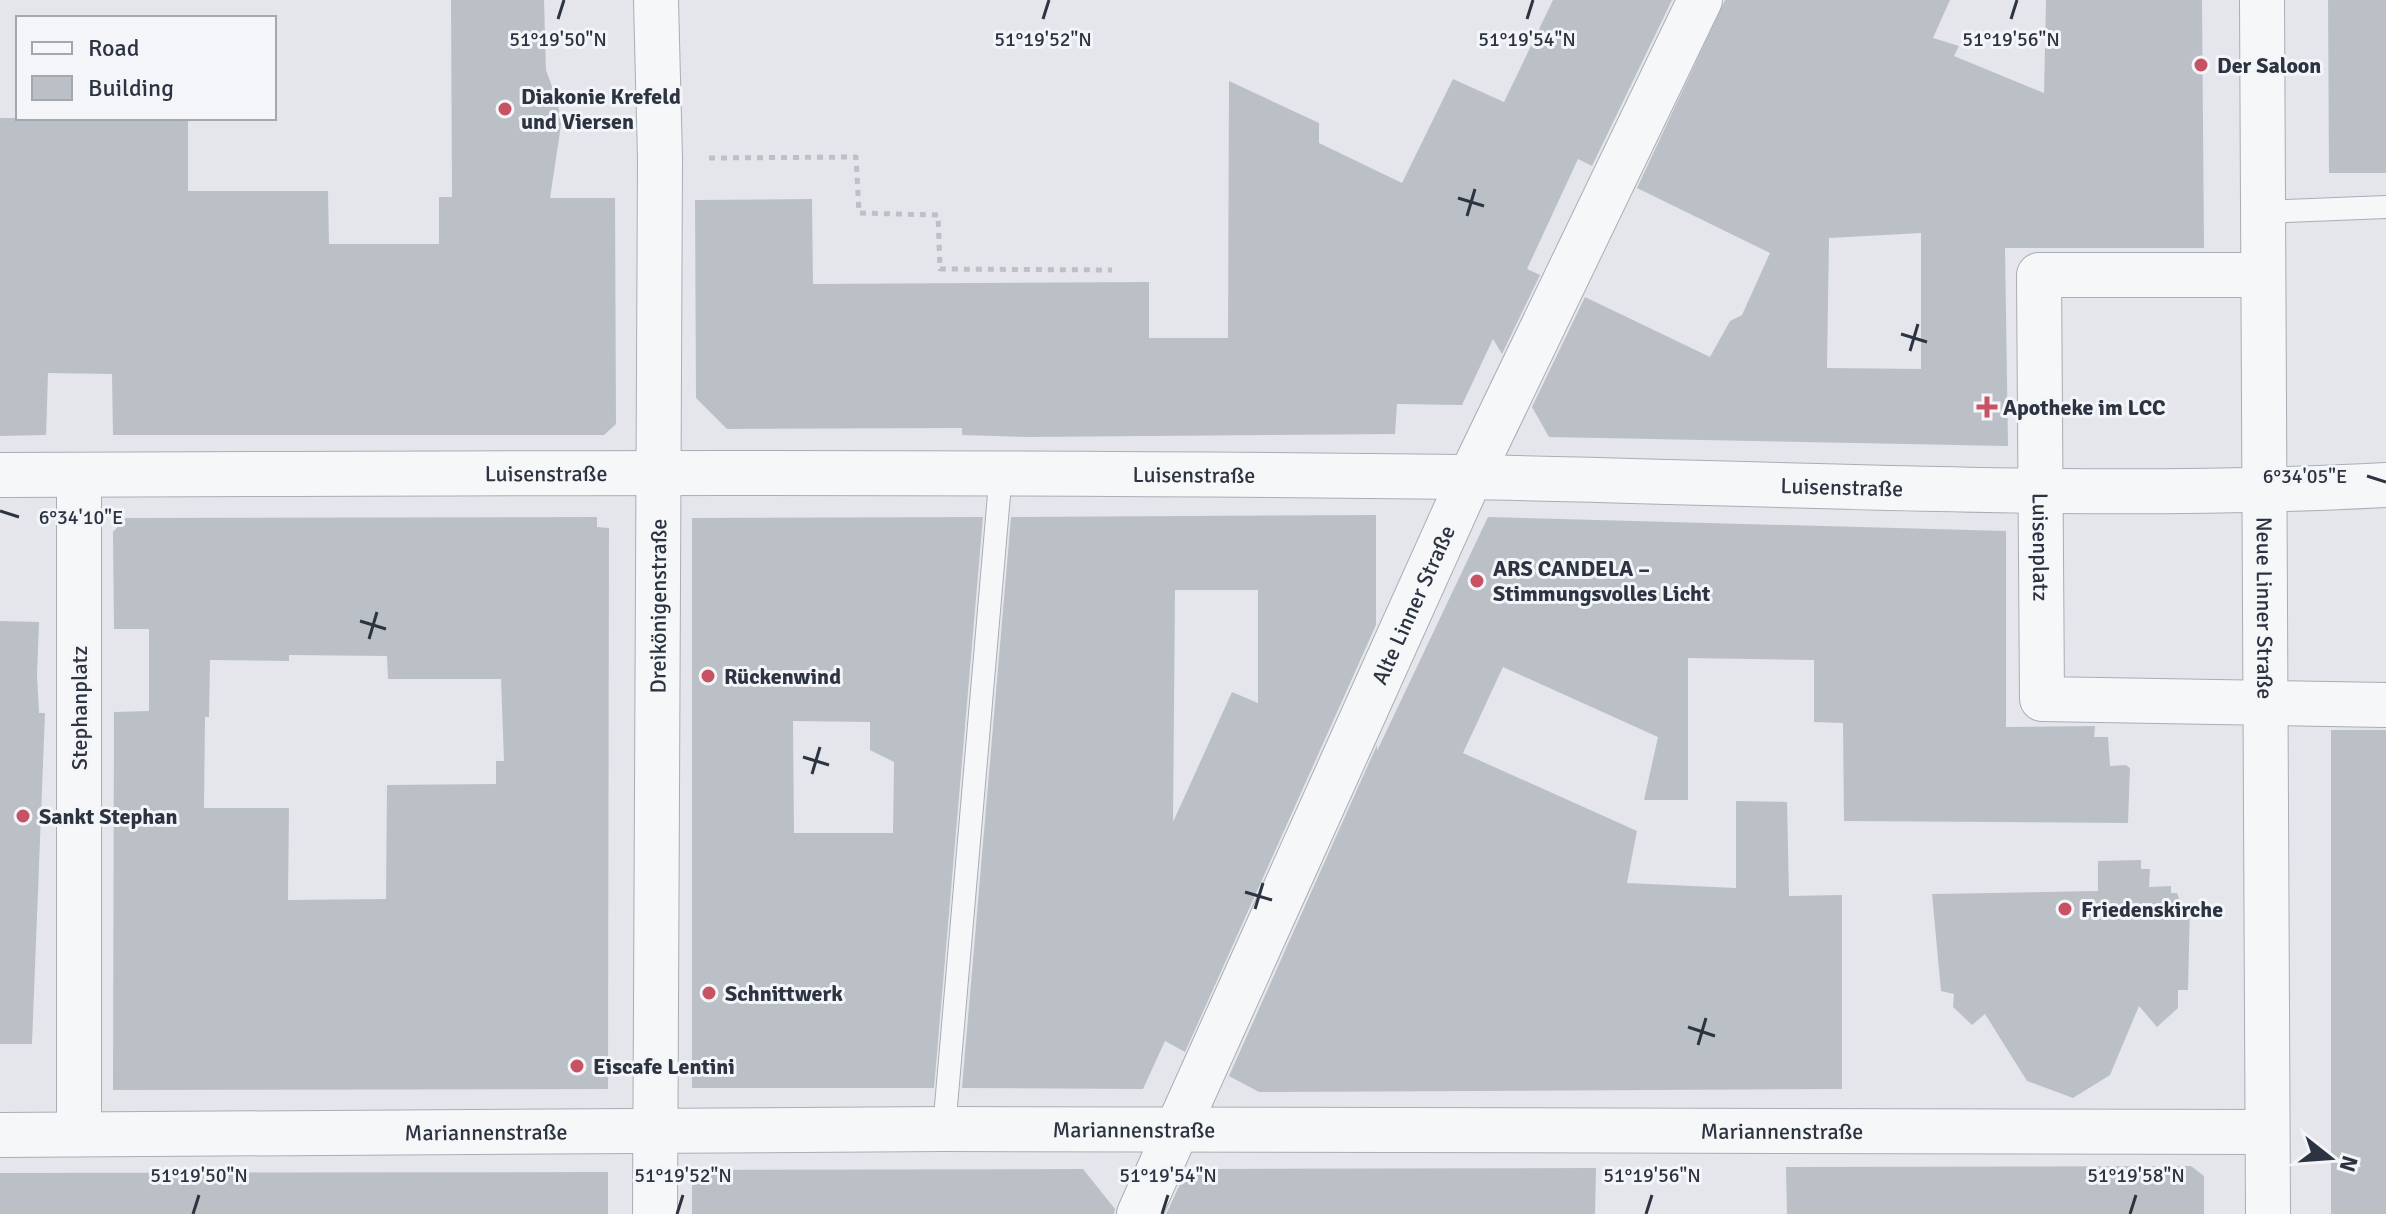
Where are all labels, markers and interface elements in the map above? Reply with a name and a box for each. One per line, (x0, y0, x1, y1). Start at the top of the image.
legend (16, 16, 276, 120)
text: 51°19'50"N (509, 27, 607, 52)
text: 51°19'52"N (994, 27, 1092, 52)
text: 51°19'54"N (1478, 27, 1576, 52)
text: 51°19'56"N (1962, 27, 2060, 52)
text: Road (88, 33, 139, 63)
place label: Der Saloon (2217, 52, 2321, 79)
marker: Der Saloon (2192, 56, 2210, 74)
text: Building (88, 73, 174, 103)
place label: Diakonie Krefeld und Viersen (521, 83, 681, 135)
marker: Diakonie Krefeld und Viersen (496, 100, 514, 118)
place label: Apotheke im LCC (2003, 394, 2165, 421)
marker: Apotheke im LCC (1978, 398, 1996, 416)
street label: Luisenstraße (485, 460, 607, 487)
street label: Luisenstraße (1133, 461, 1255, 488)
text: 6°34'05"E (2263, 464, 2347, 489)
street label: Luisenstraße (1780, 472, 1904, 502)
street label: Luisenplatz (2027, 493, 2055, 602)
text: 6°34'10"E (39, 505, 123, 530)
street label: Neue Linner Straße (2251, 517, 2279, 699)
street label: Dreikönigenstraße (644, 519, 672, 694)
street label: Alte Linner Straße (1365, 521, 1460, 689)
place label: ARS CANDELA – Stimmungsvolles Licht (1493, 555, 1710, 607)
marker: ARS CANDELA – Stimmungsvolles Licht (1468, 572, 1486, 590)
street label: Stephanplatz (66, 646, 93, 770)
place label: Rückenwind (724, 663, 841, 690)
marker: Rückenwind (699, 667, 717, 685)
place label: Sankt Stephan (39, 803, 178, 830)
marker: Sankt Stephan (14, 807, 32, 825)
place label: Friedenskirche (2081, 896, 2223, 923)
marker: Friedenskirche (2056, 900, 2074, 918)
place label: Schnittwerk (725, 980, 843, 1007)
marker: Schnittwerk (700, 984, 718, 1002)
place label: Eiscafe Lentini (593, 1053, 735, 1080)
marker: Eiscafe Lentini (568, 1057, 586, 1075)
street label: Mariannenstraße (1053, 1116, 1215, 1143)
street label: Mariannenstraße (1701, 1117, 1863, 1145)
street label: Mariannenstraße (404, 1118, 567, 1146)
north arrow (2290, 1118, 2370, 1198)
text: N (2333, 1152, 2364, 1175)
text: 51°19'50"N (150, 1163, 248, 1188)
text: 51°19'52"N (634, 1163, 732, 1188)
text: 51°19'54"N (1119, 1163, 1217, 1188)
text: 51°19'56"N (1603, 1163, 1701, 1188)
text: 51°19'58"N (2087, 1163, 2185, 1188)

